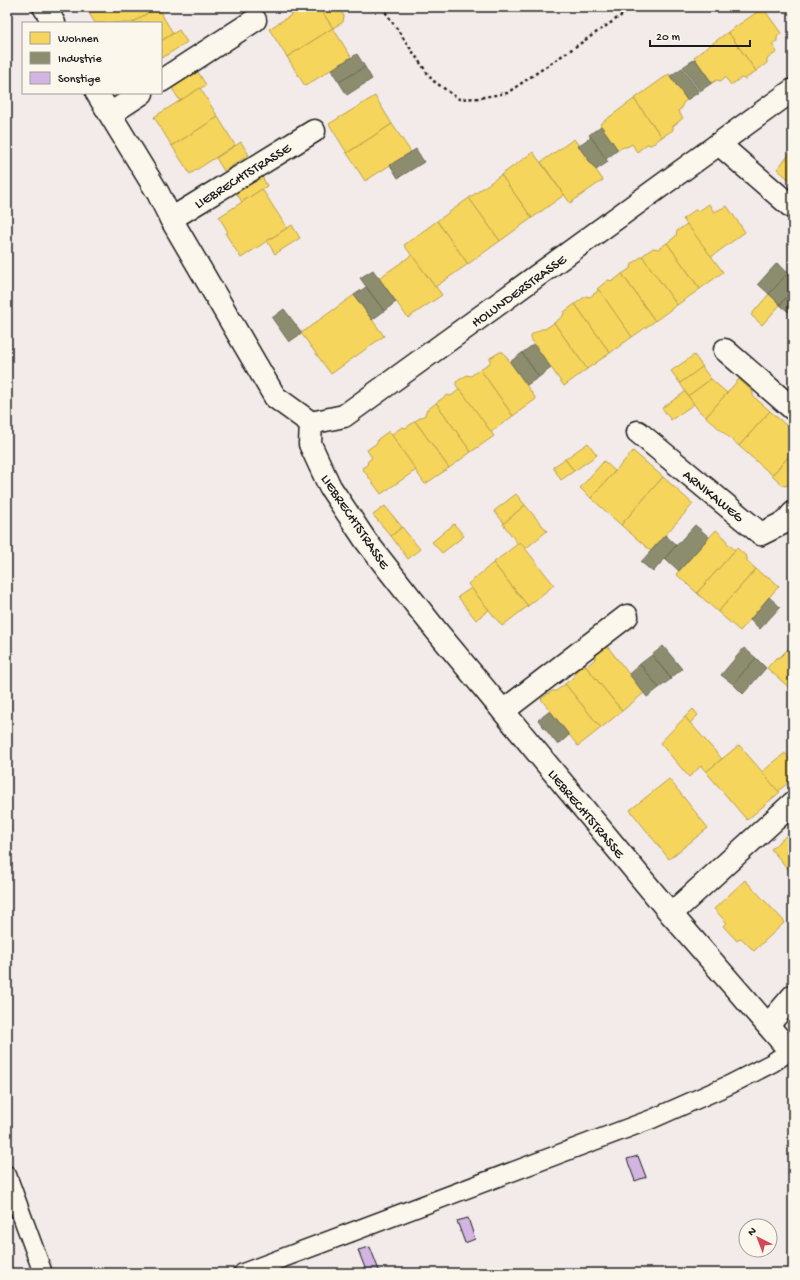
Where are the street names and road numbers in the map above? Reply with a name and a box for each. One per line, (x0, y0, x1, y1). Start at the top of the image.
street label: LIEBRECHTSTRASSE (192, 140, 296, 214)
street label: HOLUNDERSTRASSE (469, 251, 571, 332)
street label: ARNIKAWEG (679, 467, 747, 527)
street label: LIEBRECHTSTRASSE (316, 472, 393, 574)
street label: LIEBRECHTSTRASSE (543, 767, 628, 863)

